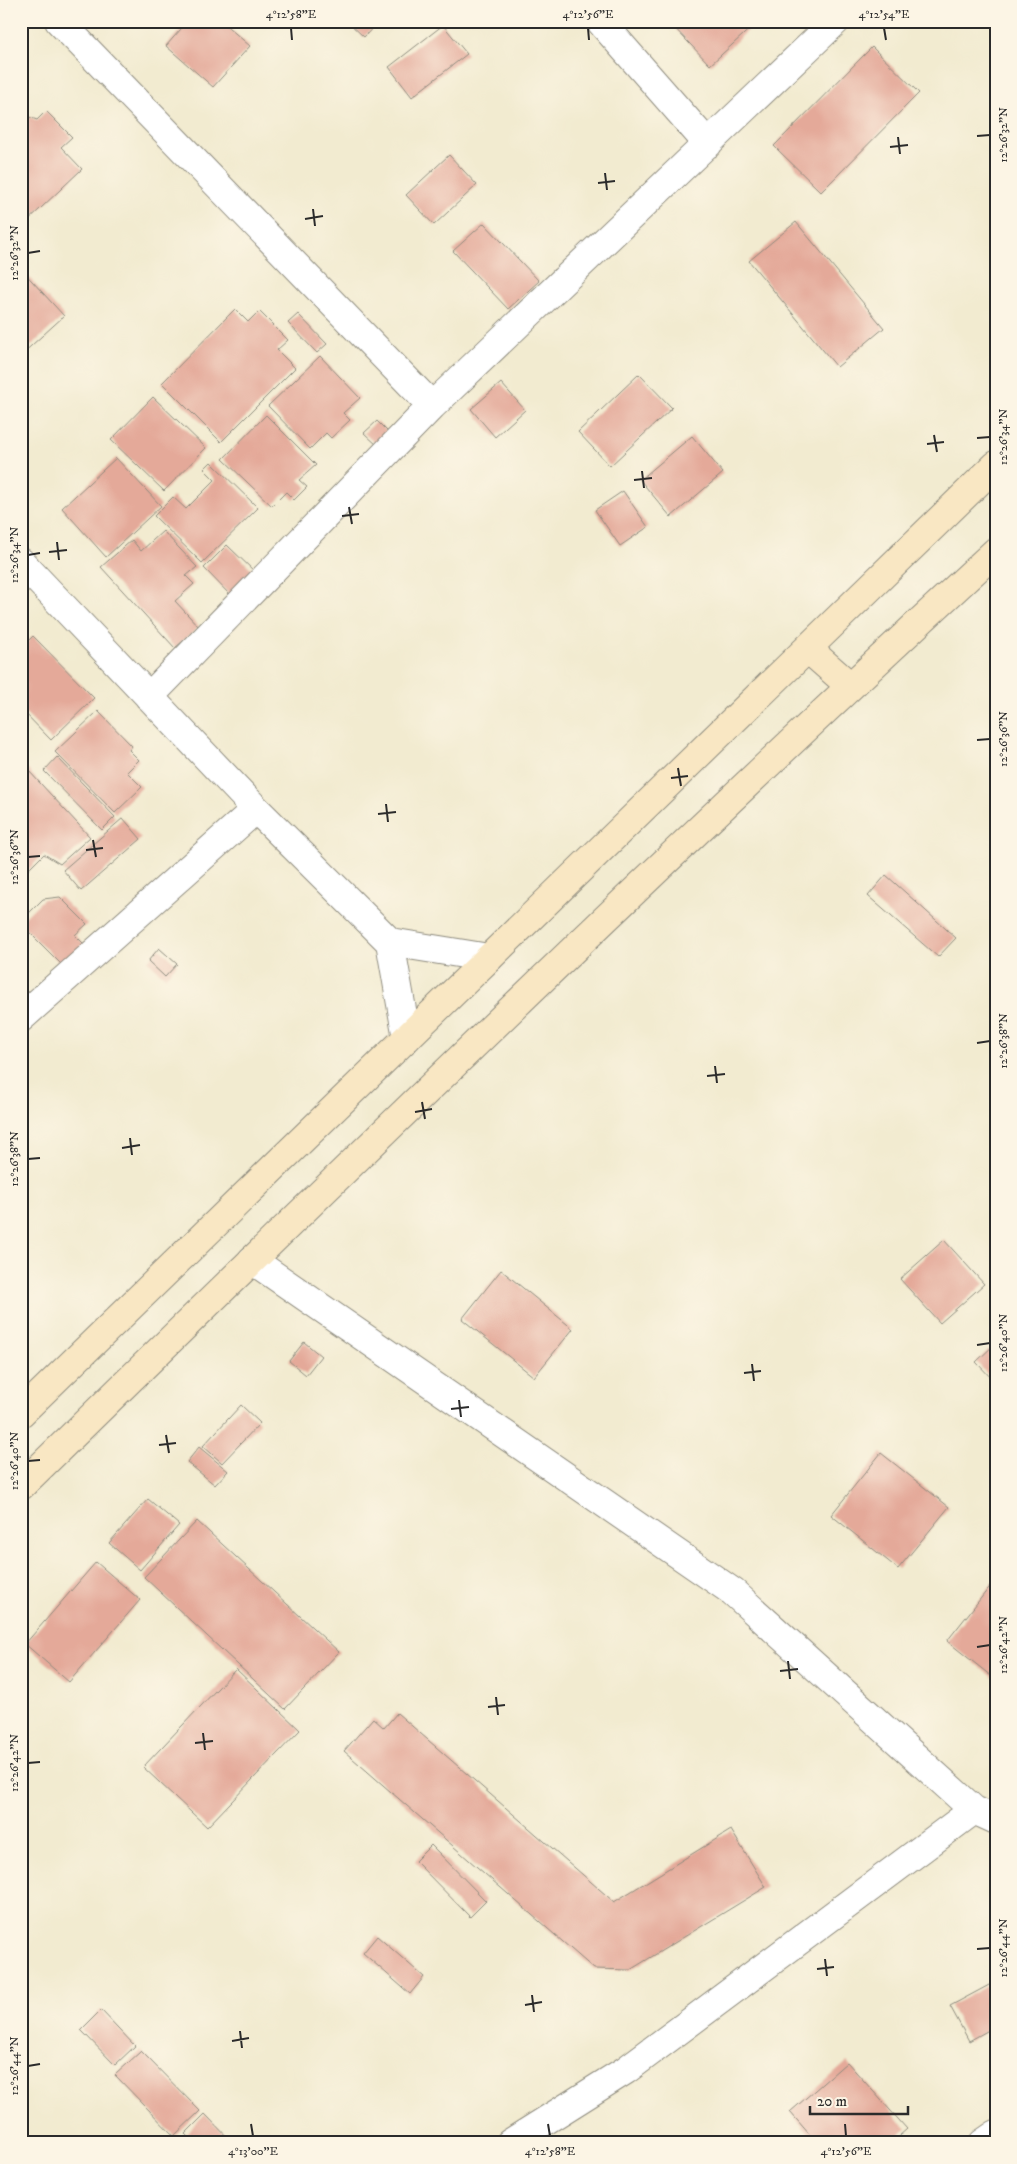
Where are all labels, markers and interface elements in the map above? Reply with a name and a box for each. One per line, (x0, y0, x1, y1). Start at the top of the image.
text: 4°12'58"E (266, 7, 317, 22)
text: 4°12'56"E (563, 7, 614, 22)
text: 4°12'54"E (859, 7, 910, 22)
text: 12°26'32"N (996, 107, 1011, 163)
text: 12°26'32"N (7, 225, 22, 281)
text: 12°26'34"N (996, 409, 1011, 465)
text: 12°26'34"N (7, 527, 22, 583)
text: 12°26'36"N (996, 711, 1011, 767)
text: 12°26'36"N (7, 829, 22, 885)
text: 12°26'38"N (996, 1013, 1011, 1069)
text: 12°26'38"N (7, 1131, 22, 1187)
text: 12°26'40"N (996, 1314, 1011, 1372)
text: 12°26'40"N (7, 1432, 22, 1490)
text: 12°26'42"N (996, 1616, 1011, 1674)
text: 12°26'42"N (7, 1734, 22, 1792)
text: 12°26'44"N (996, 1918, 1011, 1977)
text: 12°26'44"N (7, 2036, 22, 2095)
scale bar (810, 2084, 907, 2116)
text: 20 m (817, 2092, 847, 2111)
text: 4°13'00"E (228, 2144, 279, 2159)
text: 4°12'58"E (525, 2144, 576, 2159)
text: 4°12'56"E (821, 2144, 872, 2159)

